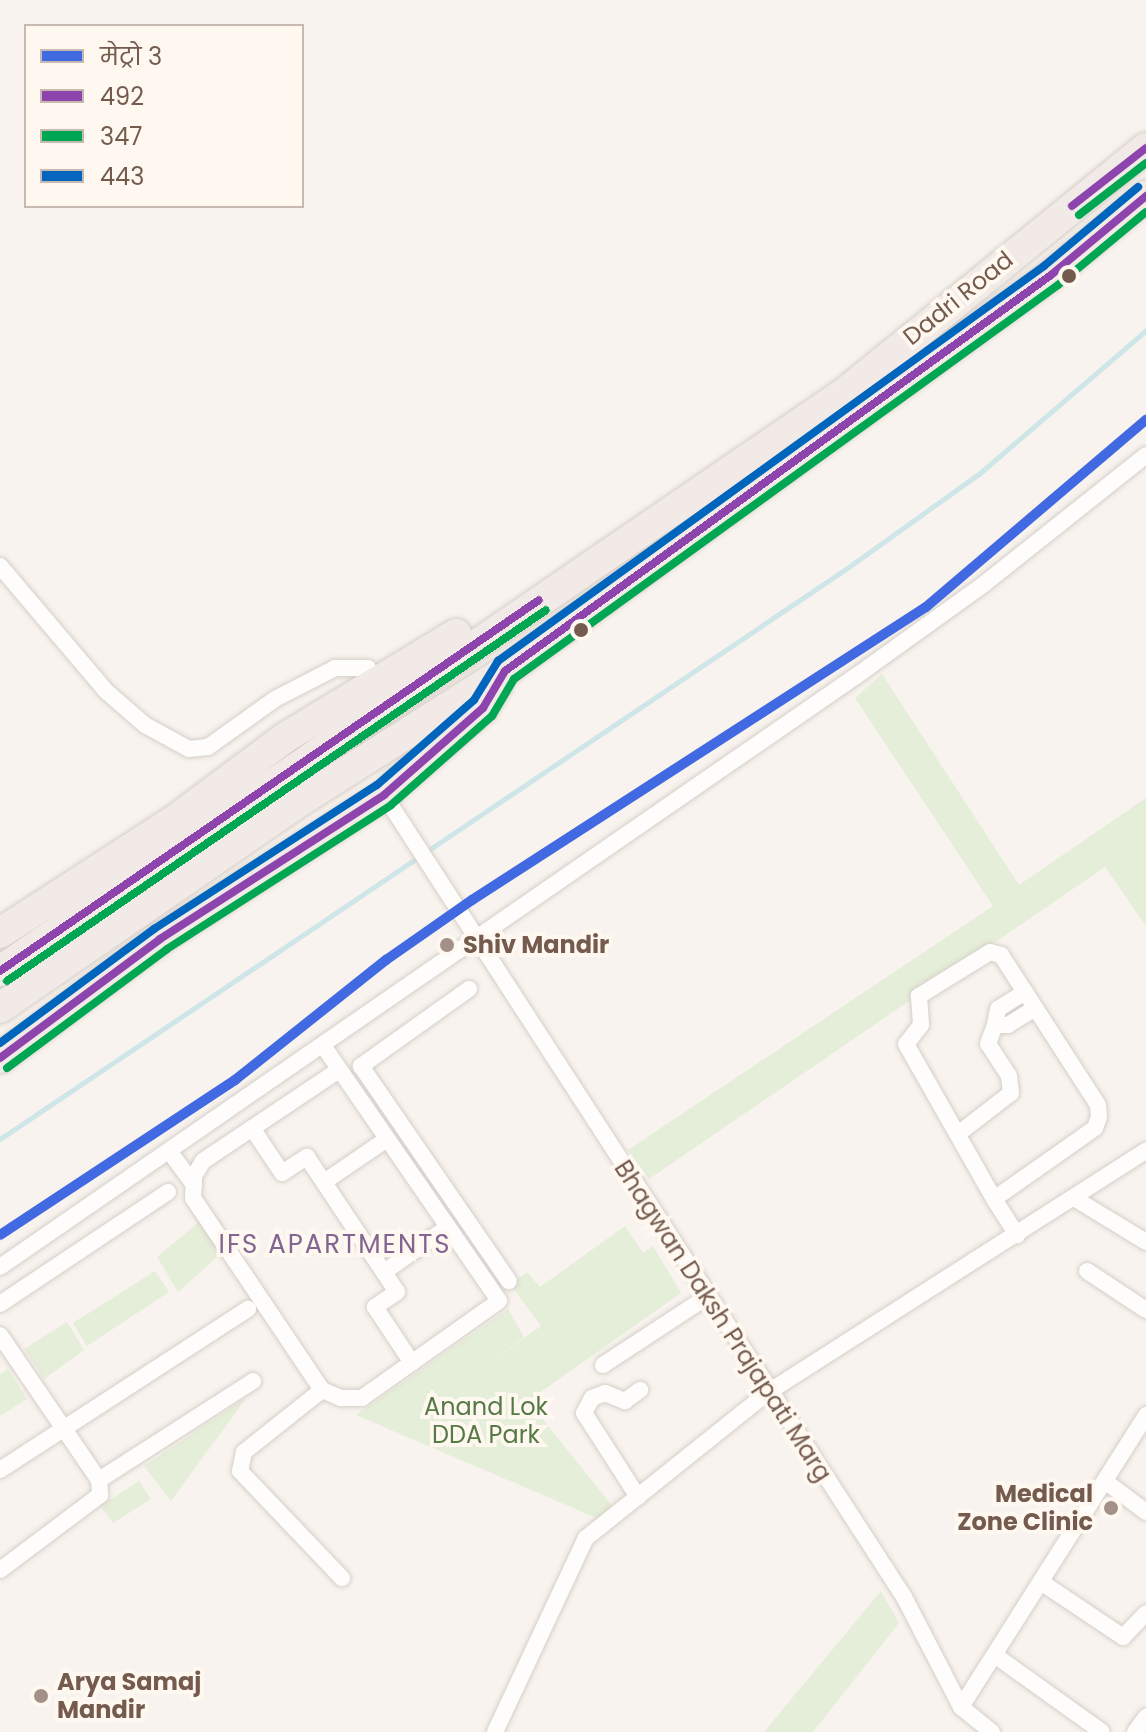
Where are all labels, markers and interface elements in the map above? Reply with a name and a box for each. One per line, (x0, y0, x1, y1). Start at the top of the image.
legend (24, 24, 304, 208)
text: मेट्रो 3 (100, 40, 162, 73)
text: 492 (100, 80, 144, 113)
text: 347 (100, 120, 142, 153)
text: 443 (100, 160, 144, 193)
street label: Dadri Road (897, 245, 1019, 351)
unlabelled marker (1061, 268, 1077, 284)
unlabelled marker (573, 622, 589, 638)
place label: Shiv Mandir (463, 931, 609, 959)
marker: Shiv Mandir (438, 936, 456, 954)
street label: Bhagwan Daksh Prajapati Marg (608, 1155, 838, 1487)
district label: IFS APARTMENTS (218, 1229, 452, 1261)
park label: Anand Lok DDA Park (424, 1393, 548, 1449)
place label: Medical Zone Clinic (957, 1480, 1093, 1536)
marker: Medical Zone Clinic (1100, 1497, 1122, 1519)
place label: Arya Samaj Mandir (57, 1668, 201, 1724)
marker: Arya Samaj Mandir (32, 1687, 50, 1705)

